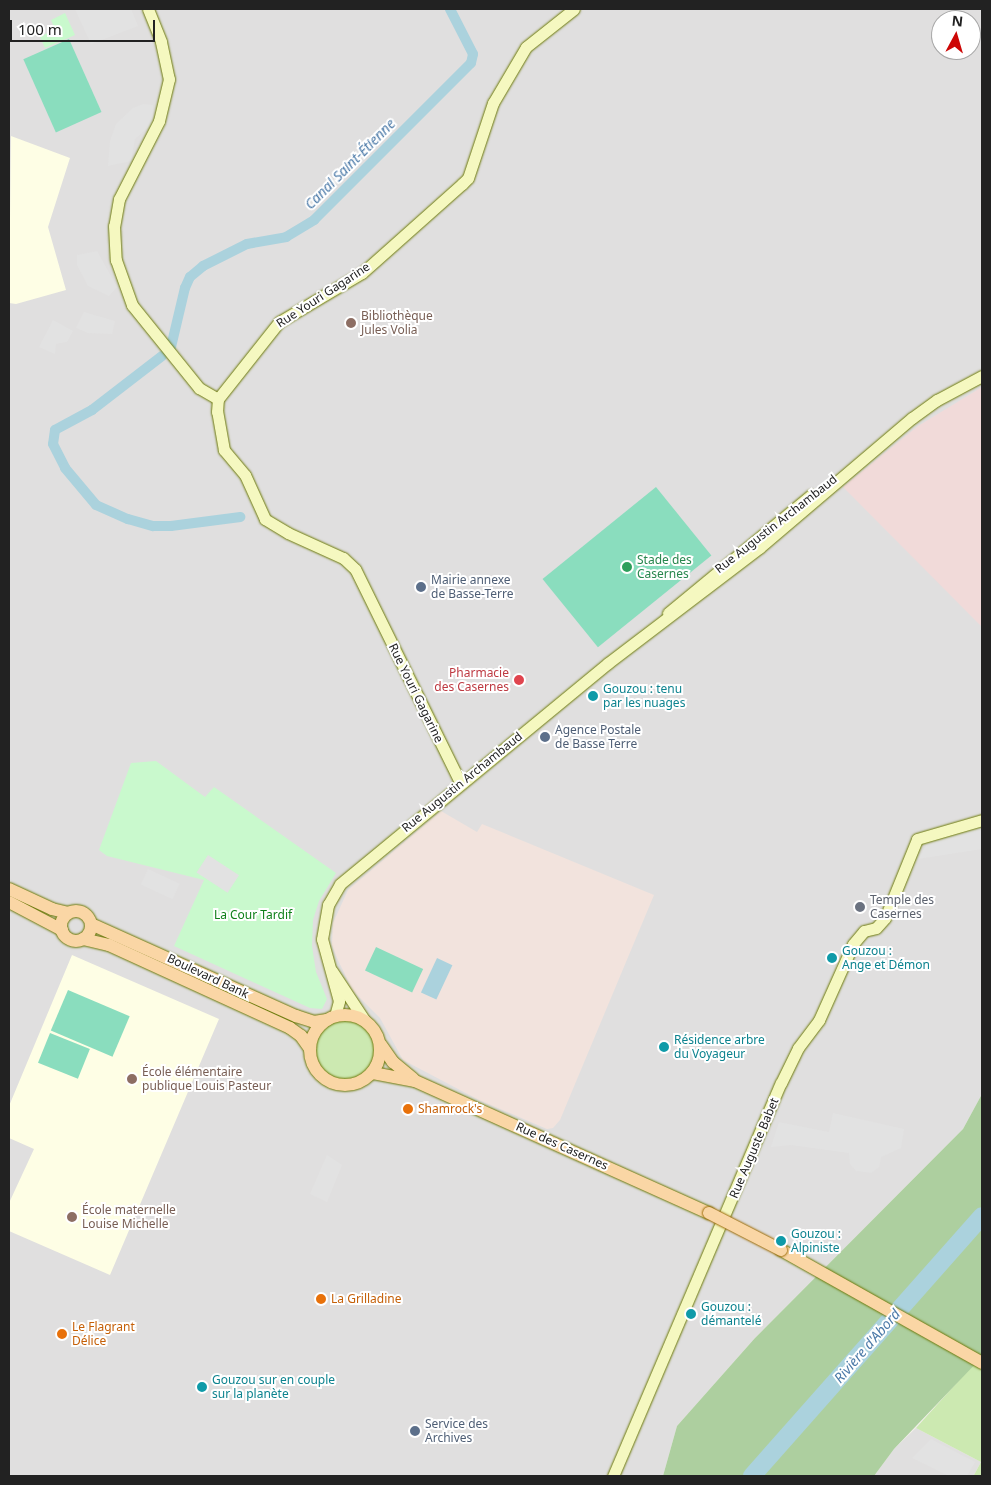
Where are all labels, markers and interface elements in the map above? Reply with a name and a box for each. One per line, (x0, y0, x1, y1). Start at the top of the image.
scale bar (12, 10, 158, 42)
north arrow (931, 10, 981, 60)
text: N (951, 11, 964, 31)
text: 100 m (18, 19, 62, 39)
water label: Canal Saint-Étienne (301, 115, 399, 213)
street label: Rue Youri Gagarine (274, 259, 372, 331)
place label: Bibliothèque Jules Volia (361, 309, 433, 337)
marker: Bibliothèque Jules Volia (345, 317, 357, 329)
street label: Rue Augustin Archambaud (712, 472, 840, 576)
place label: Stade des Casernes (637, 553, 692, 581)
marker: Stade des Casernes (621, 561, 633, 573)
place label: Mairie annexe de Basse-Terre (431, 573, 513, 601)
marker: Mairie annexe de Basse-Terre (415, 581, 427, 593)
street label: Rue Youri Gagarine (386, 641, 446, 745)
place label: Pharmacie des Casernes (434, 666, 509, 694)
marker: Pharmacie des Casernes (513, 674, 525, 686)
place label: Gouzou : tenu par les nuages (603, 682, 685, 710)
marker: Gouzou : tenu par les nuages (587, 690, 599, 702)
place label: Agence Postale de Basse Terre (555, 723, 641, 751)
street label: Rue Augustin Archambaud (399, 729, 525, 835)
marker: Agence Postale de Basse Terre (539, 731, 551, 743)
place label: Temple des Casernes (870, 893, 934, 921)
marker: Temple des Casernes (854, 901, 866, 913)
park label: La Cour Tardif (214, 908, 292, 922)
place label: Gouzou : Ange et Démon (842, 944, 930, 972)
street label: Boulevard Bank (165, 951, 251, 1001)
marker: Gouzou : Ange et Démon (826, 952, 838, 964)
place label: Résidence arbre du Voyageur (674, 1033, 765, 1061)
marker: Résidence arbre du Voyageur (658, 1041, 670, 1053)
place label: École élémentaire publique Louis Pasteur (142, 1065, 271, 1093)
marker: École élémentaire publique Louis Pasteur (126, 1073, 138, 1085)
street label: Rue Auguste Babet (726, 1096, 782, 1200)
place label: Shamrock's (418, 1102, 482, 1116)
marker: Shamrock's (402, 1103, 414, 1115)
street label: Rue des Casernes (514, 1119, 610, 1173)
place label: École maternelle Louise Michelle (82, 1203, 176, 1231)
marker: École maternelle Louise Michelle (66, 1211, 78, 1223)
place label: Gouzou : Alpiniste (791, 1227, 841, 1255)
marker: Gouzou : Alpiniste (775, 1235, 787, 1247)
place label: La Grilladine (331, 1292, 402, 1306)
marker: La Grilladine (315, 1293, 327, 1305)
place label: Gouzou : démantelé (701, 1300, 761, 1328)
water label: Rivière d'Abord (830, 1306, 904, 1386)
marker: Gouzou : démantelé (685, 1308, 697, 1320)
place label: Le Flagrant Délice (72, 1320, 135, 1348)
marker: Le Flagrant Délice (56, 1328, 68, 1340)
place label: Gouzou sur en couple sur la planète (212, 1373, 335, 1401)
marker: Gouzou sur en couple sur la planète (196, 1381, 208, 1393)
place label: Service des Archives (425, 1417, 488, 1445)
marker: Service des Archives (409, 1425, 421, 1437)

